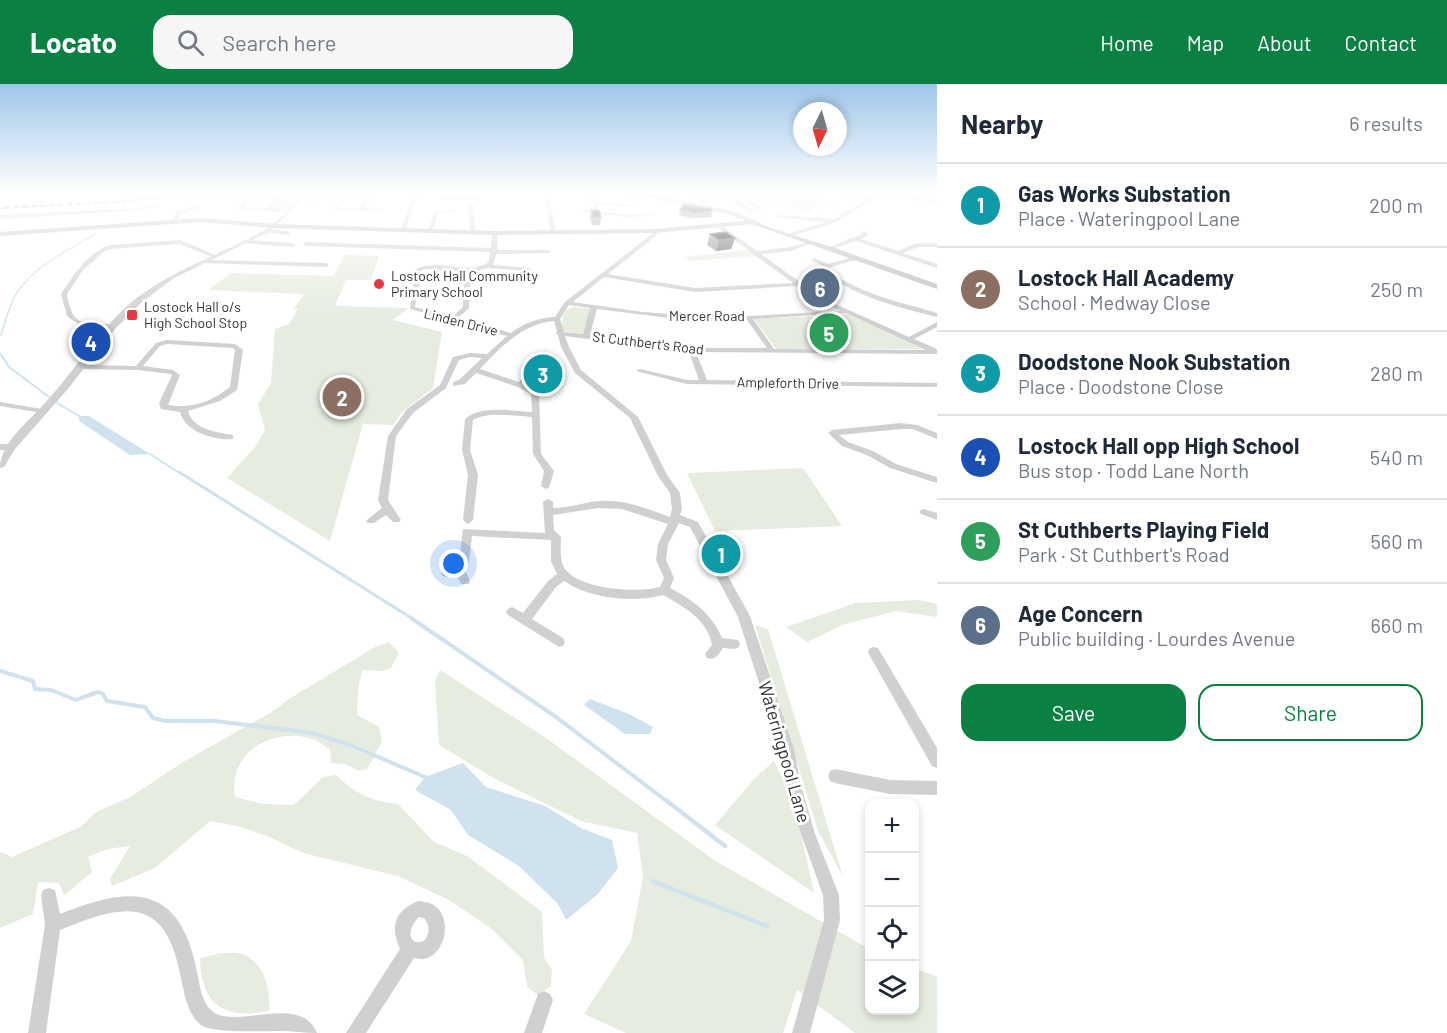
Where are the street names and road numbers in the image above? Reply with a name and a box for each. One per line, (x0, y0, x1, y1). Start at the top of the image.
street label: Linden Drive (422, 304, 500, 339)
street label: Mercer Road (669, 307, 745, 324)
street label: St Cuthbert's Road (591, 327, 705, 358)
street label: Ampleforth Drive (737, 373, 839, 392)
street label: Wateringpool Lane (754, 678, 816, 825)

